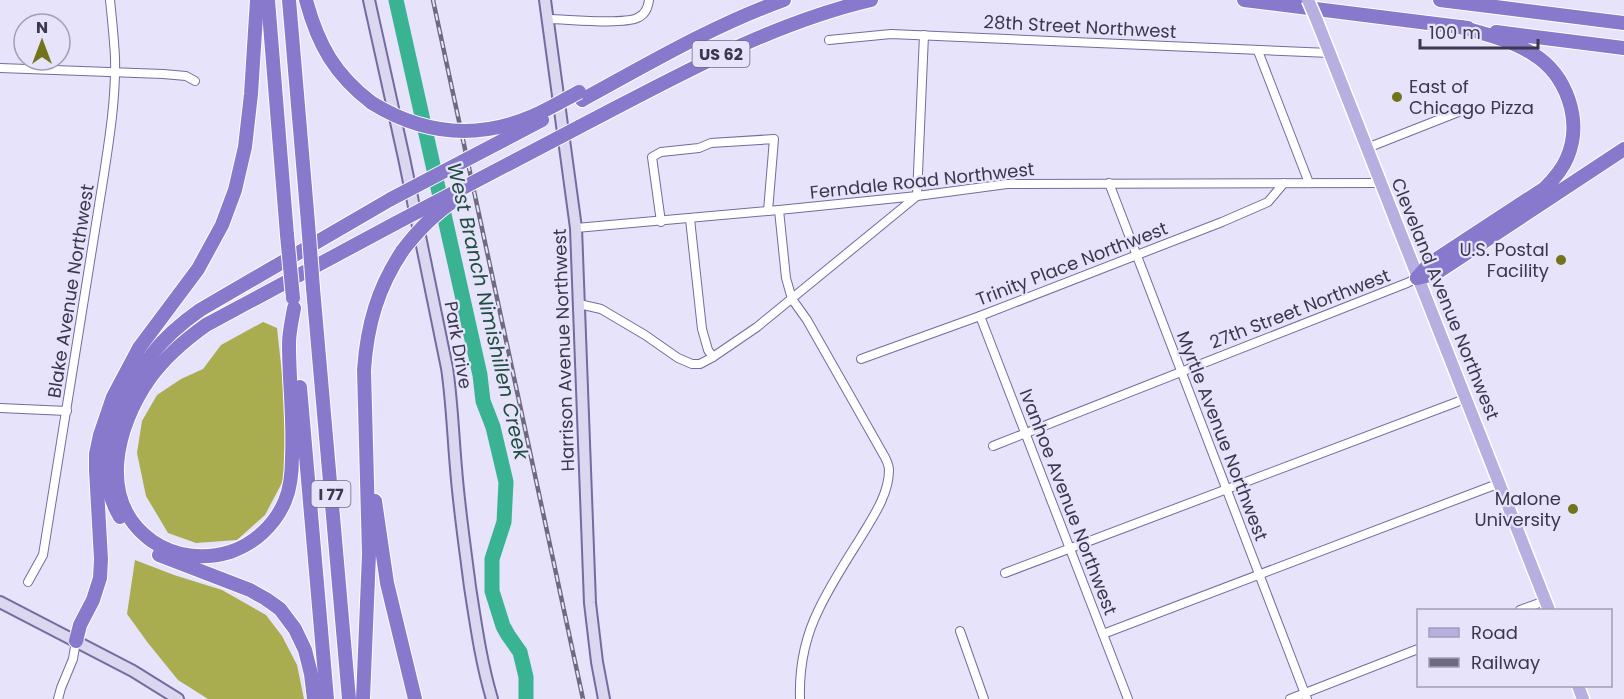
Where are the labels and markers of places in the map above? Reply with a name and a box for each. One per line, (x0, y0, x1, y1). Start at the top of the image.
place label: East of Chicago Pizza (1409, 74, 1534, 120)
marker: East of Chicago Pizza (1390, 90, 1404, 104)
place label: U.S. Postal Facility (1459, 237, 1549, 283)
marker: U.S. Postal Facility (1554, 253, 1568, 267)
place label: Malone University (1474, 486, 1561, 532)
marker: Malone University (1566, 502, 1580, 516)

